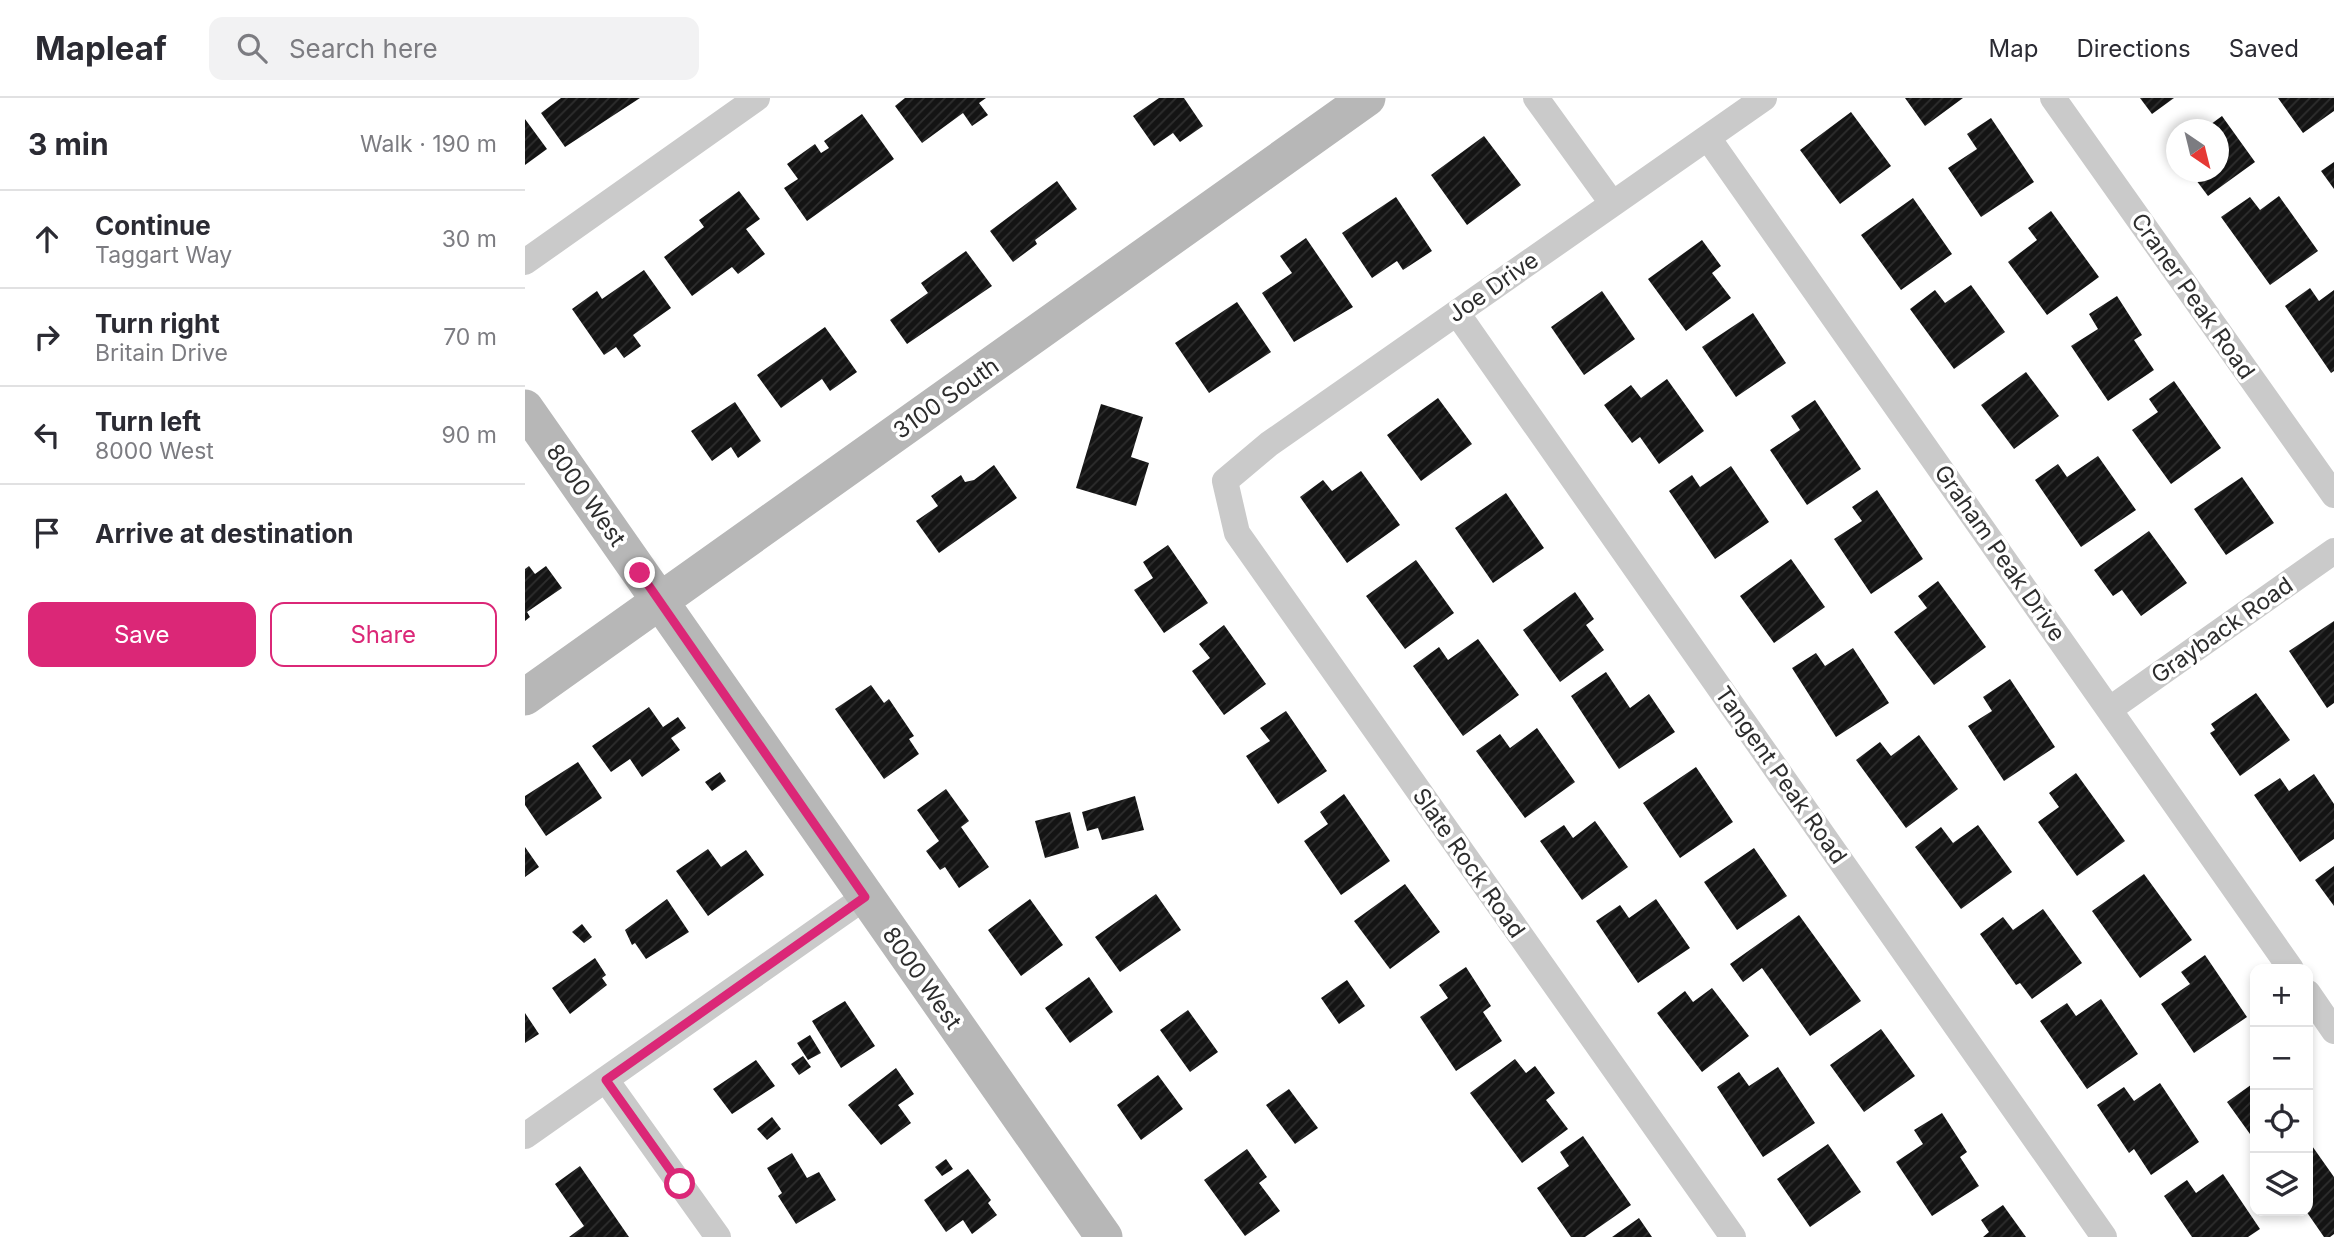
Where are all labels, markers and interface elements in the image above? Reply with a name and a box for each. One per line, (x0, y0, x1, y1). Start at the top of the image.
search box (209, 17, 699, 80)
text: Mapleaf (35, 28, 167, 68)
icon: search (233, 29, 271, 67)
text: Search here (289, 33, 438, 64)
text: Map (1989, 34, 2038, 63)
text: Directions (2076, 34, 2191, 63)
text: Saved (2229, 34, 2299, 63)
north arrow (2166, 119, 2229, 182)
text: 3 min (28, 126, 109, 162)
text: Walk · 190 m (360, 130, 497, 158)
street label: Craner Peak Road (2125, 208, 2261, 384)
text: Continue (95, 210, 211, 241)
icon: ahead (28, 220, 66, 258)
text: 30 m (442, 225, 497, 253)
text: Taggart Way (95, 241, 232, 269)
street label: Joe Drive (1442, 246, 1544, 328)
text: Turn right (95, 308, 220, 339)
icon: right (28, 318, 66, 356)
text: 70 m (443, 323, 497, 351)
text: Britain Drive (95, 339, 228, 367)
street label: 3100 South (888, 351, 1004, 445)
text: Turn left (95, 406, 201, 437)
icon: left (28, 416, 66, 454)
text: 90 m (442, 421, 497, 449)
text: 8000 West (95, 437, 214, 465)
street label: 8000 West (540, 438, 632, 552)
street label: Graham Peak Drive (1929, 459, 2071, 647)
icon: arrive (28, 514, 66, 552)
text: Arrive at destination (95, 518, 354, 549)
route end (624, 557, 655, 588)
street label: Grayback Road (2146, 571, 2298, 689)
button: Save (28, 602, 256, 667)
button: Share (270, 602, 497, 667)
street label: Tangent Peak Road (1709, 681, 1853, 869)
street label: Slate Rock Road (1407, 783, 1531, 943)
street label: 8000 West (876, 921, 968, 1035)
map controls (2250, 964, 2313, 1216)
button: + (2250, 964, 2313, 1027)
button: − (2250, 1027, 2313, 1090)
button: locate (2250, 1090, 2313, 1153)
button: layers (2250, 1153, 2313, 1216)
route start (664, 1168, 695, 1199)

